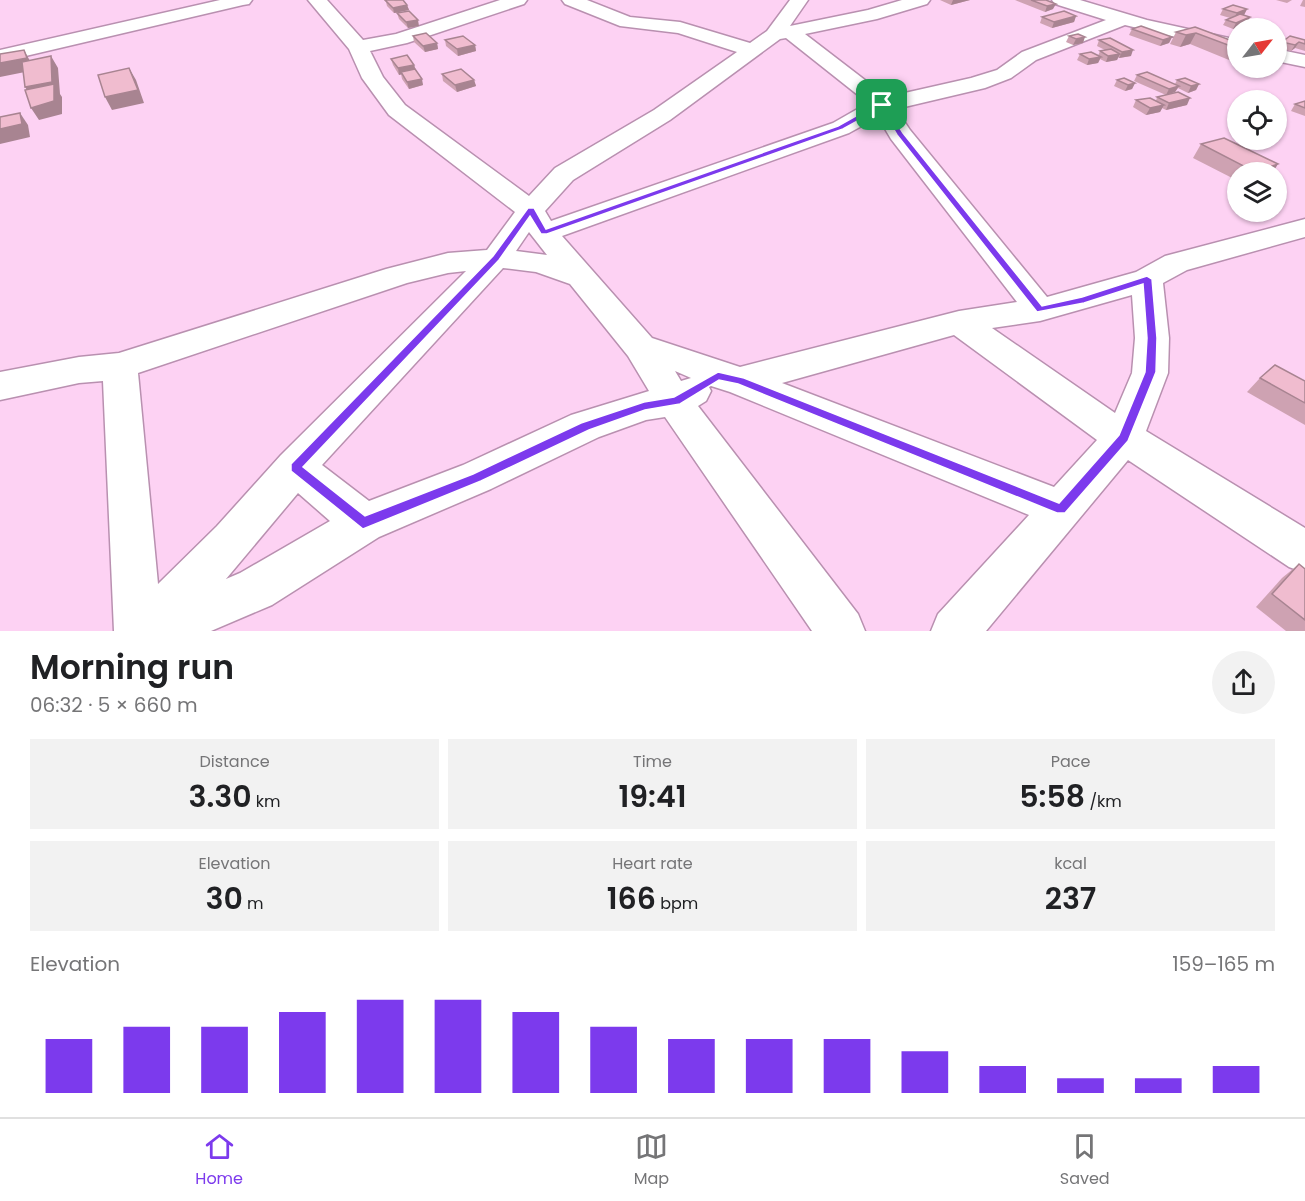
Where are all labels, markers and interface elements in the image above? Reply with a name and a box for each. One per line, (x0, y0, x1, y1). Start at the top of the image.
north arrow (1227, 18, 1287, 78)
map controls (1227, 18, 1287, 222)
pin (856, 79, 907, 130)
icon: arrive (865, 88, 898, 121)
button: locate (1227, 90, 1287, 150)
button: layers (1227, 162, 1287, 222)
text: Morning run (30, 644, 234, 691)
button: share (1212, 651, 1275, 714)
text: 06:32 · 5 × 660 m (30, 691, 198, 719)
text: Distance (199, 750, 270, 773)
text: Time (633, 750, 672, 773)
text: Pace (1051, 750, 1090, 773)
text: 3.30 (188, 775, 252, 818)
text: 19:41 (618, 775, 687, 818)
text: 5:58 (1019, 775, 1085, 818)
text: km (252, 790, 281, 813)
text: /km (1085, 790, 1122, 813)
text: Elevation (198, 852, 271, 875)
text: Heart rate (612, 852, 693, 875)
text: kcal (1054, 852, 1087, 875)
text: 30 (205, 877, 243, 920)
text: 166 (607, 877, 656, 920)
text: 237 (1045, 877, 1096, 920)
text: m (243, 892, 264, 915)
text: bpm (656, 892, 698, 915)
text: Elevation (30, 950, 120, 978)
text: 159–165 m (1172, 950, 1275, 978)
tab: Home (195, 1130, 243, 1191)
tab: Map (634, 1130, 669, 1191)
tab: Saved (1060, 1130, 1110, 1191)

